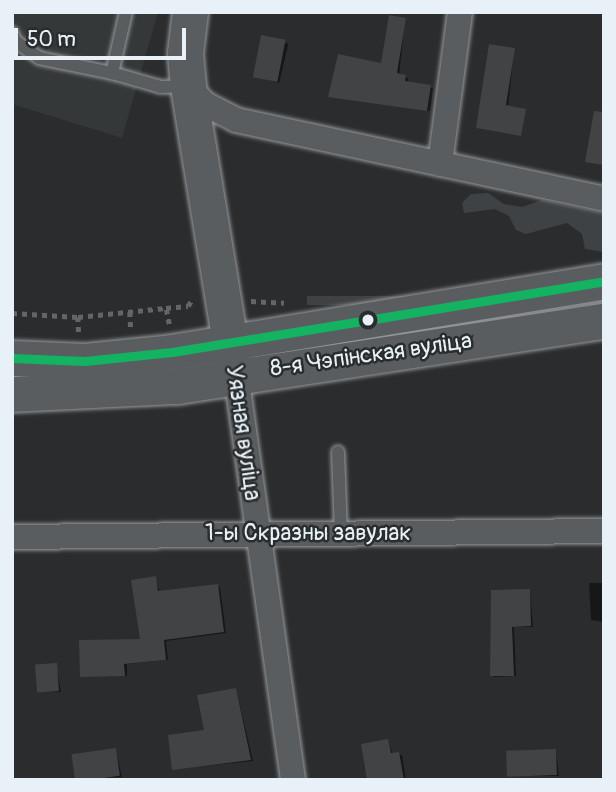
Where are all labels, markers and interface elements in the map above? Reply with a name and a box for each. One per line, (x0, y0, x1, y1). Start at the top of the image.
scale bar (18, 14, 189, 58)
text: 50 m (27, 26, 76, 53)
unlabelled marker (361, 313, 375, 327)
street label: 8-я Чэпінская вуліца (269, 327, 473, 383)
street label: Уязная вуліца (220, 364, 266, 502)
street label: 1-ы Скразны завулак (205, 519, 411, 547)

